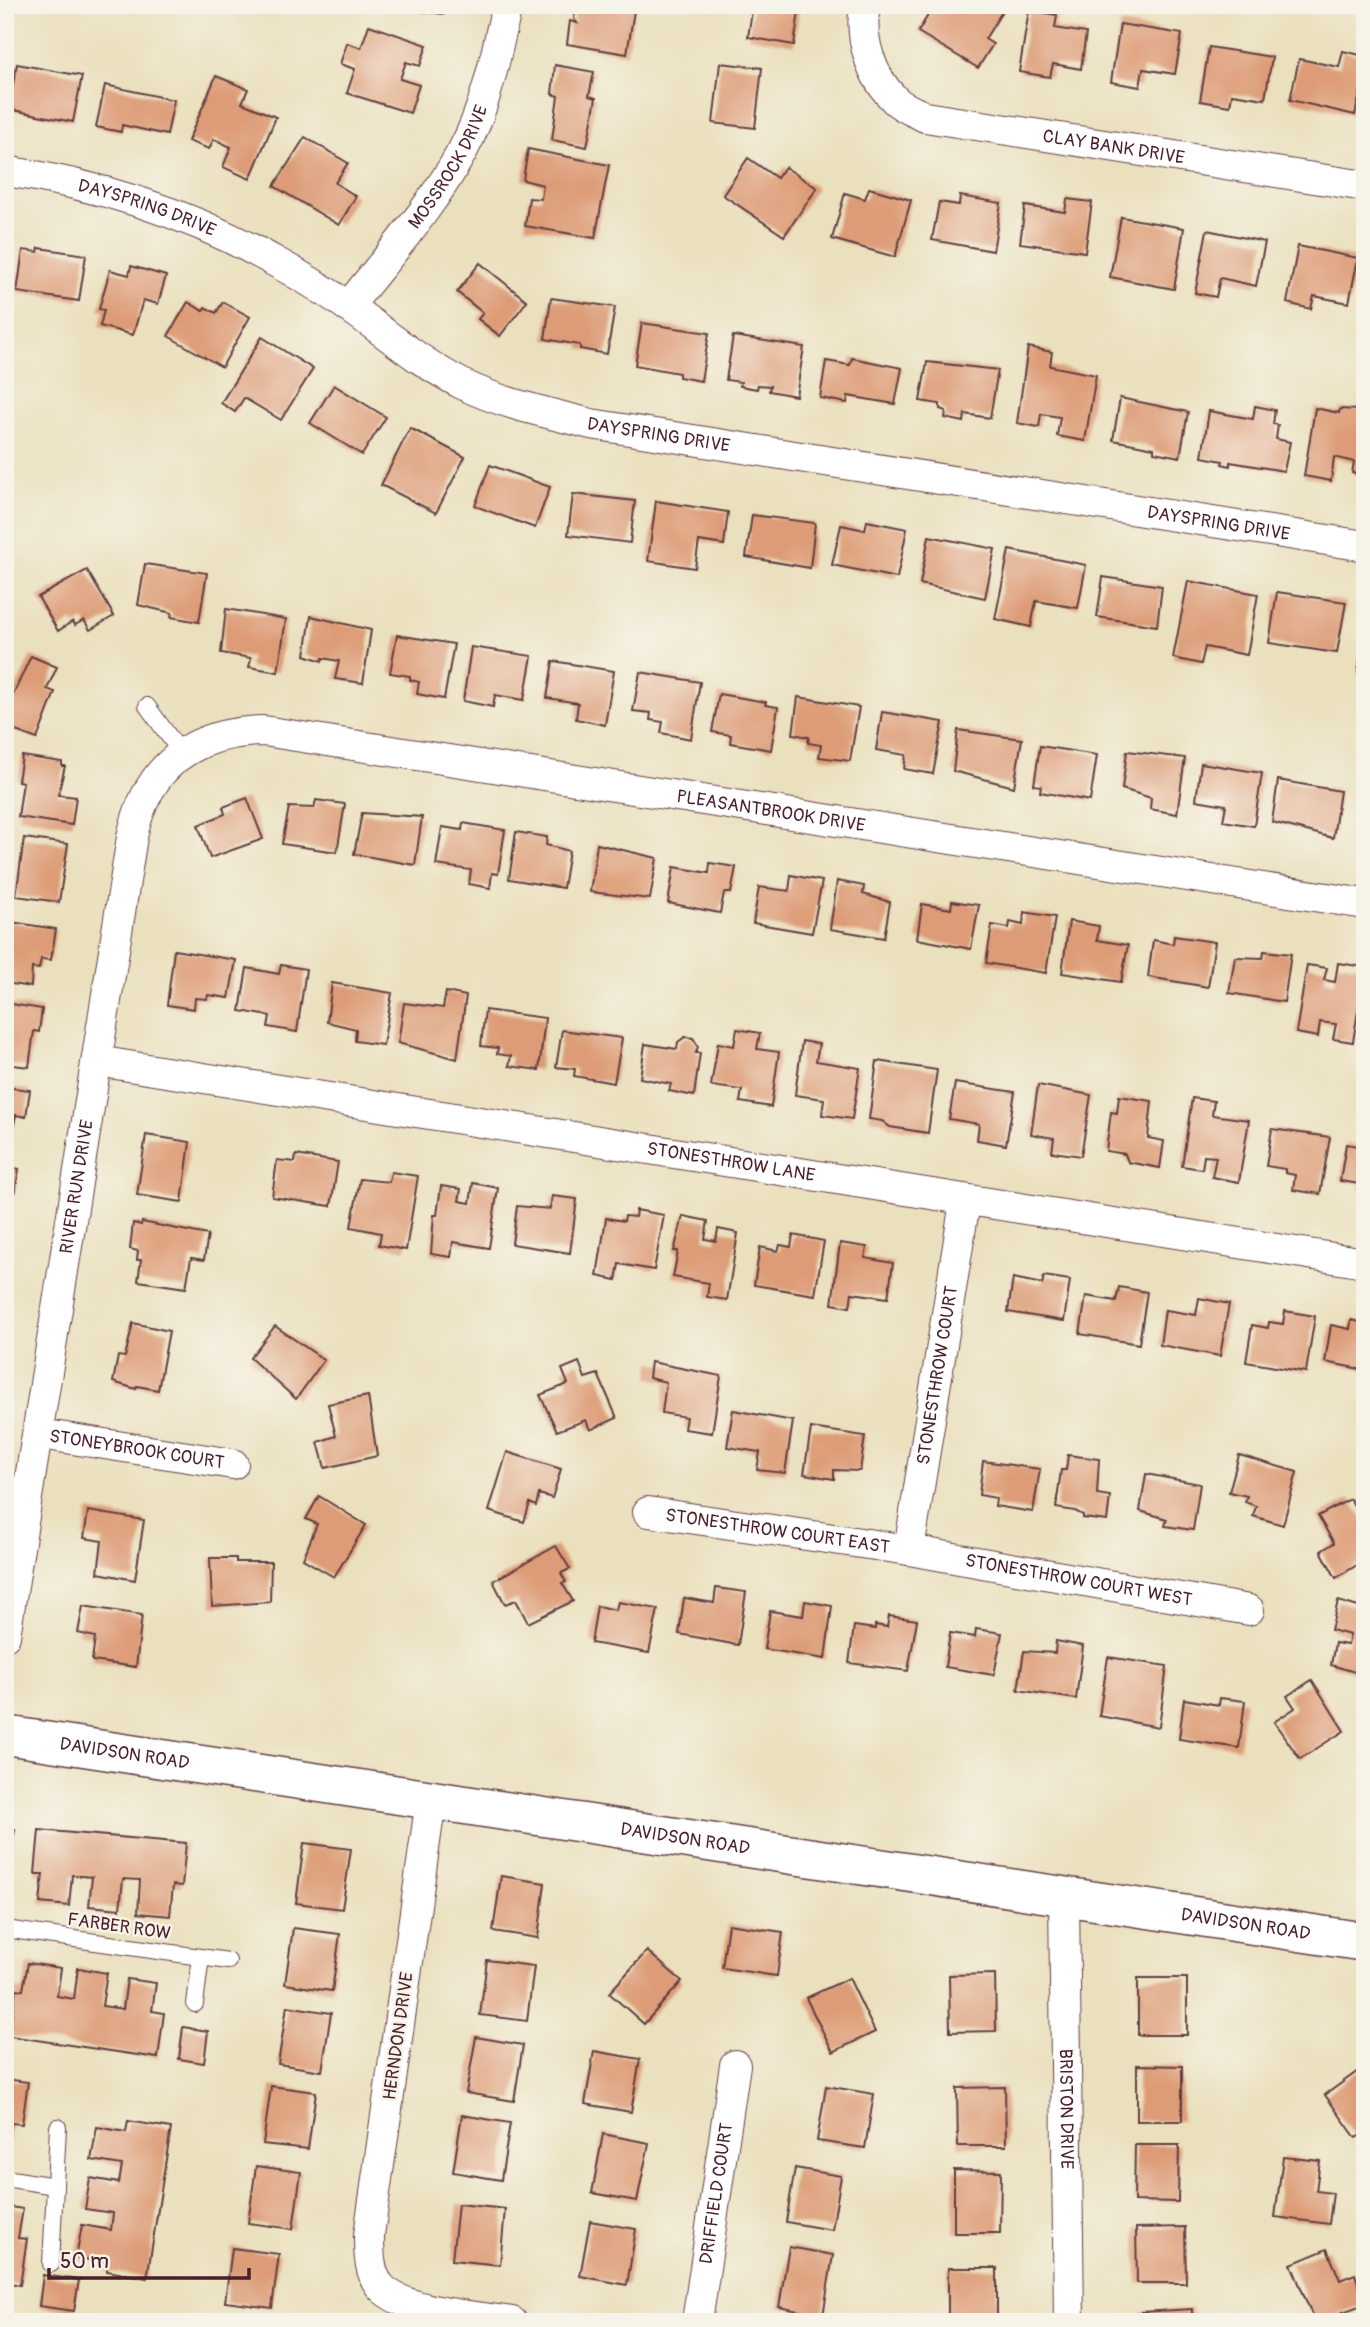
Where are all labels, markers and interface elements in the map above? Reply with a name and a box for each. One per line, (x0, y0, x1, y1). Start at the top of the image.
street label: MOSSROCK DRIVE (403, 102, 493, 234)
street label: CLAY BANK DRIVE (1041, 125, 1186, 170)
street label: DAYSPRING DRIVE (76, 174, 220, 242)
street label: DAYSPRING DRIVE (585, 413, 732, 458)
street label: DAYSPRING DRIVE (1146, 501, 1292, 546)
street label: PLEASANTBROOK DRIVE (675, 785, 867, 837)
street label: RIVER RUN DRIVE (55, 1118, 99, 1255)
street label: STONESTHROW LANE (645, 1137, 817, 1187)
street label: STONESTHROW COURT (912, 1284, 963, 1466)
street label: STONEYBROOK COURT (48, 1425, 226, 1474)
street label: STONESTHROW COURT EAST (664, 1504, 891, 1559)
street label: STONESTHROW COURT WEST (963, 1549, 1194, 1612)
street label: DAVIDSON ROAD (58, 1733, 191, 1775)
street label: DAVIDSON ROAD (619, 1818, 751, 1860)
street label: DAVIDSON ROAD (1179, 1903, 1312, 1946)
street label: FARBER ROW (66, 1908, 172, 1945)
street label: HERNDON DRIVE (378, 1971, 419, 2102)
street label: BRISTON DRIVE (1054, 2049, 1078, 2169)
street label: DRIFFIELD COURT (695, 2121, 738, 2266)
scale bar (49, 2236, 248, 2280)
text: 50 m (60, 2248, 109, 2275)

